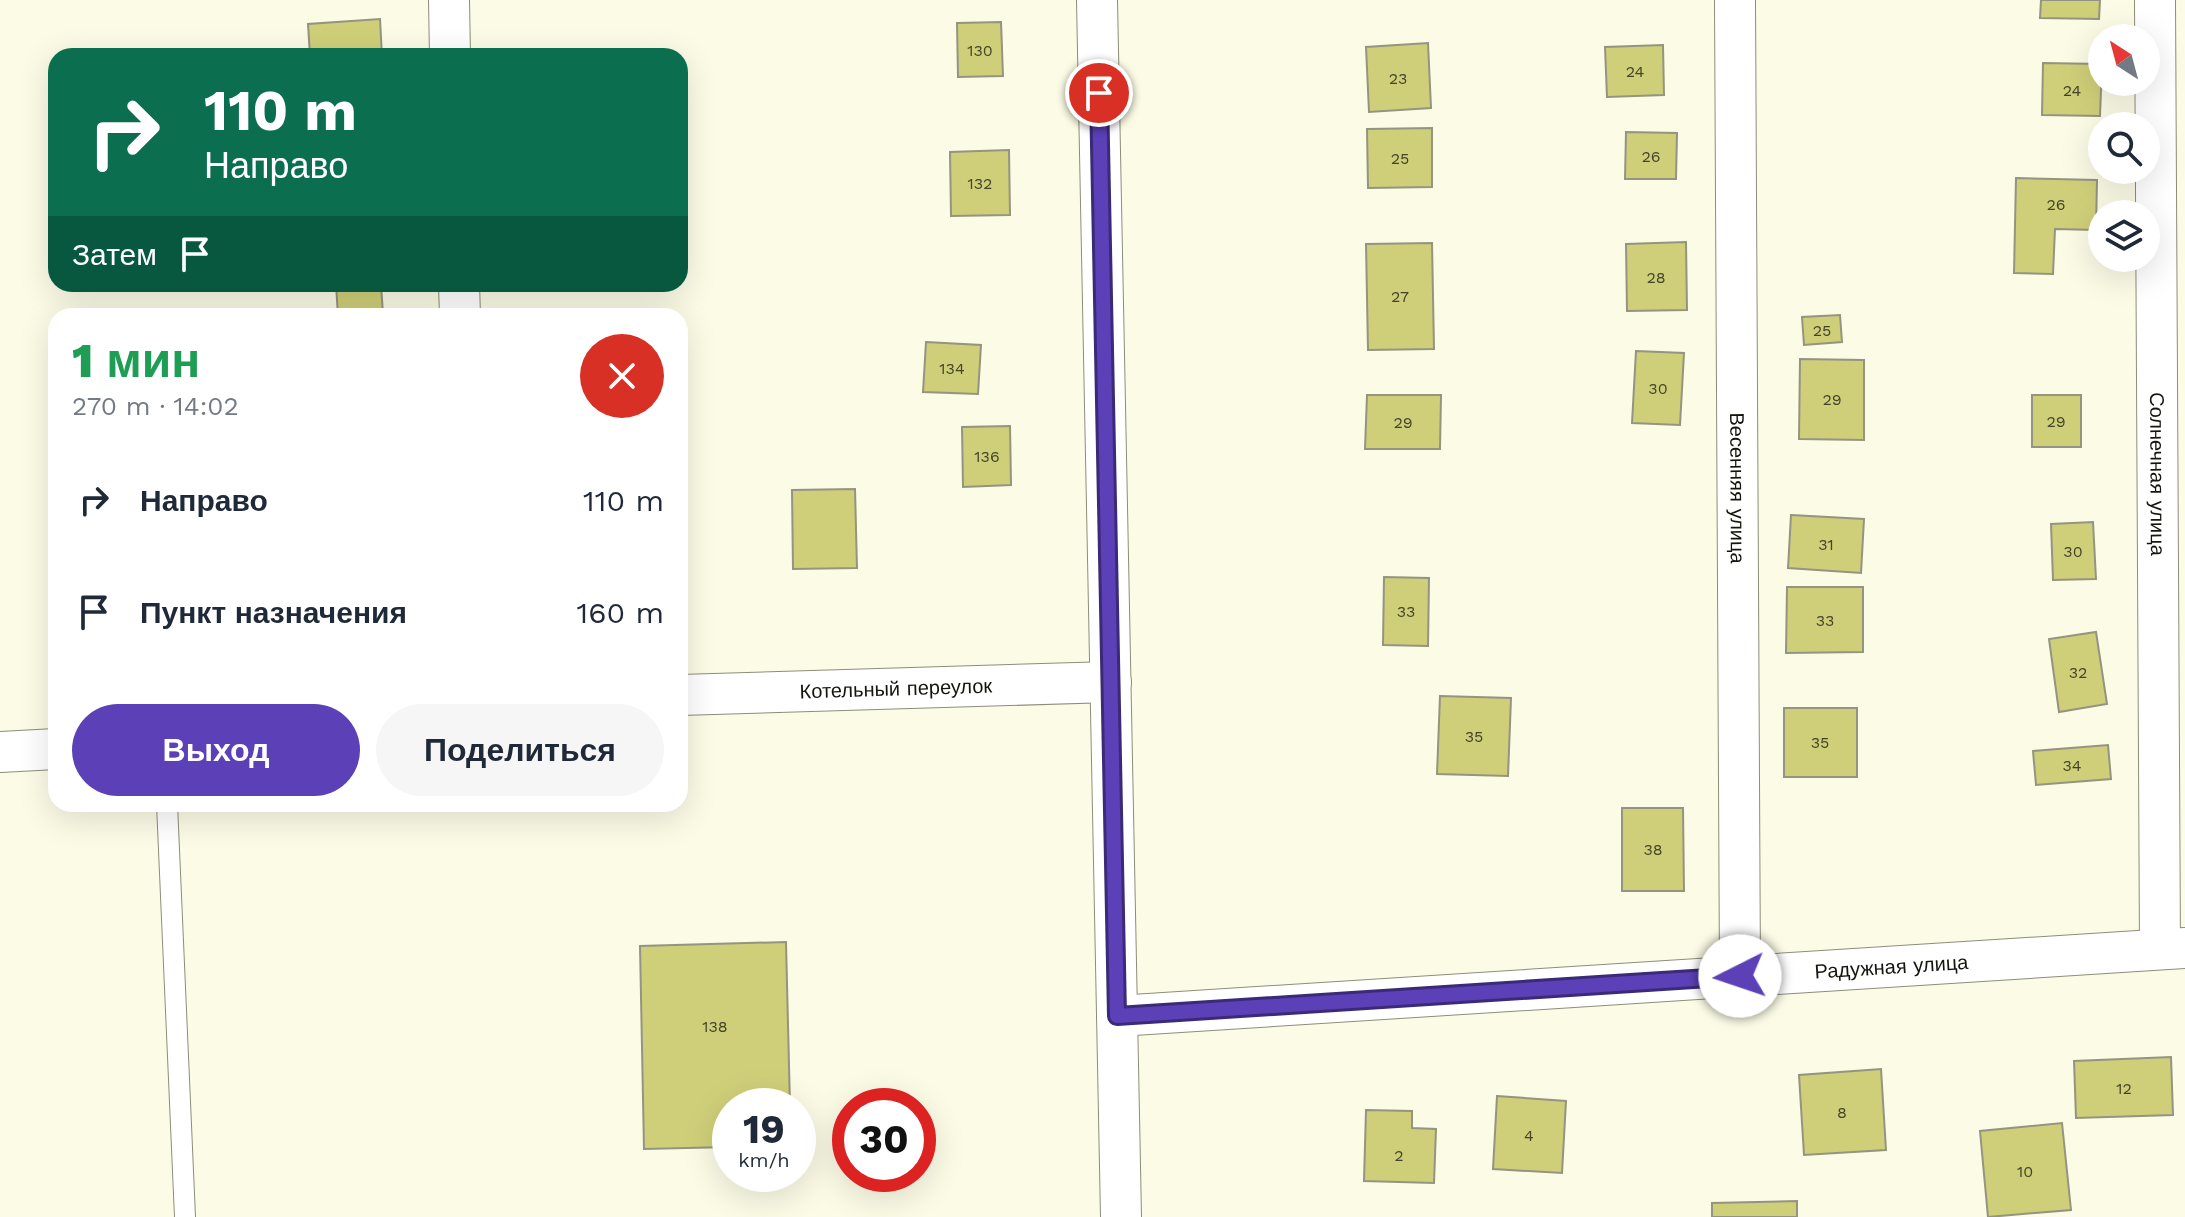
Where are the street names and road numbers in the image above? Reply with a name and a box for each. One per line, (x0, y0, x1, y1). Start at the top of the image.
street label: Солнечная улица (2145, 392, 2170, 557)
street label: Весенняя улица (1725, 412, 1750, 565)
street label: Котельный переулок (799, 674, 993, 703)
street label: Радужная улица (1814, 950, 1970, 984)

